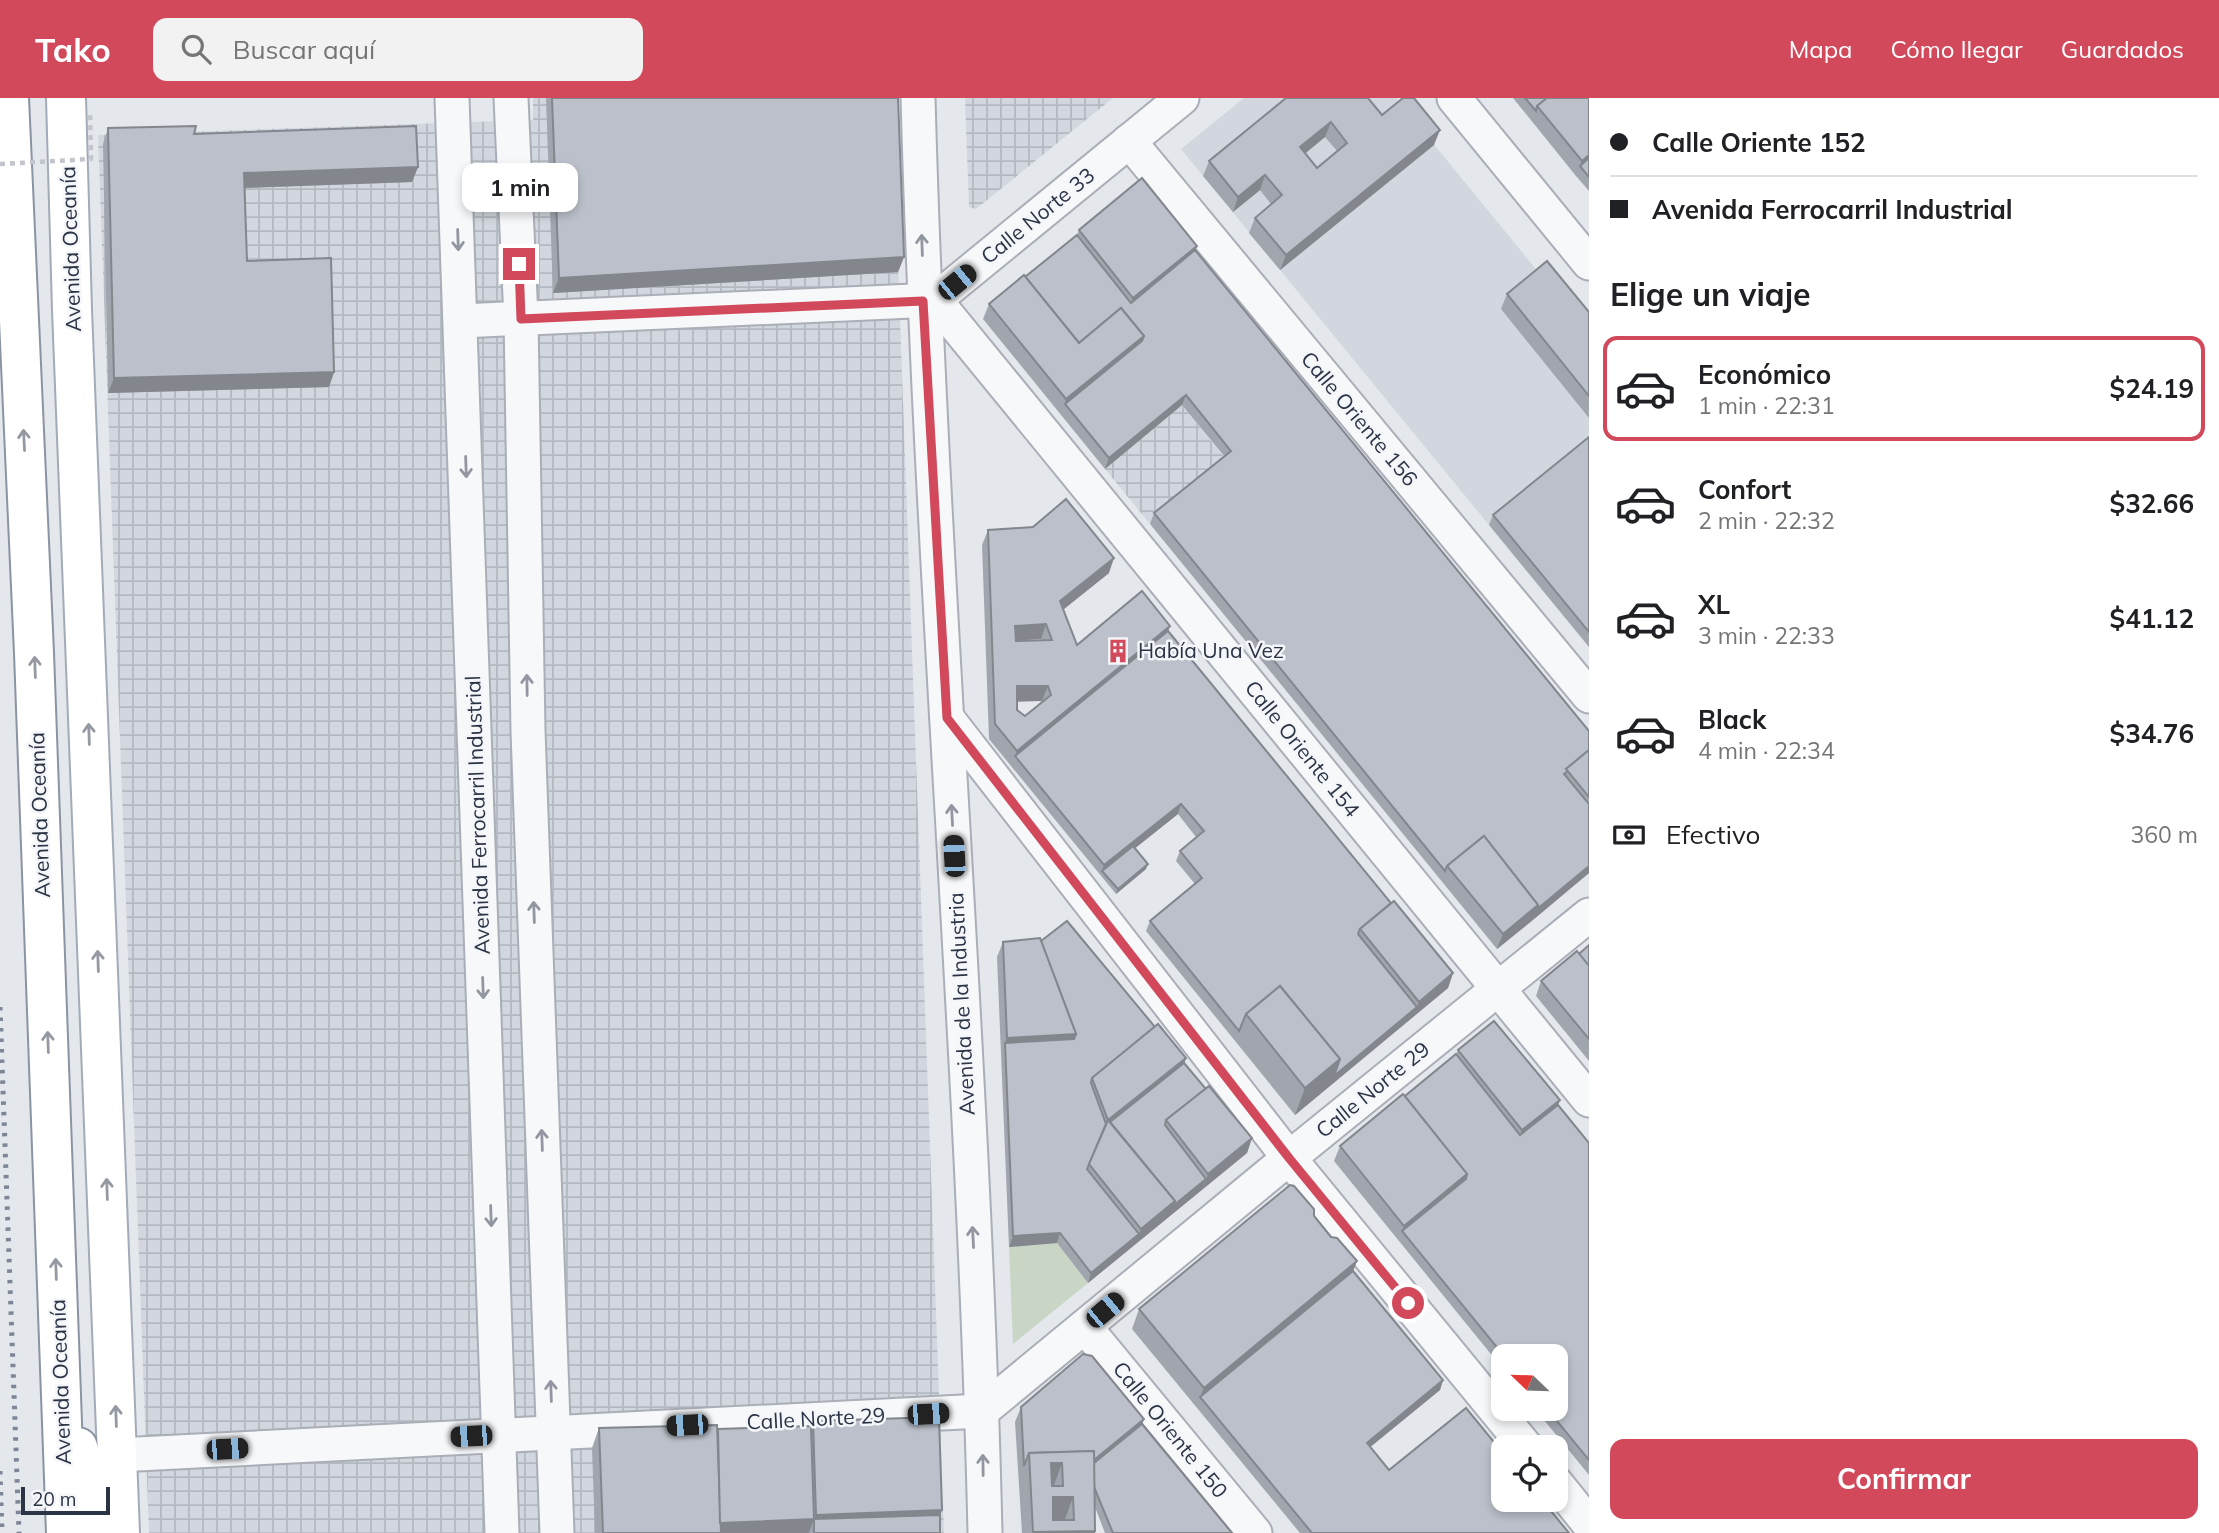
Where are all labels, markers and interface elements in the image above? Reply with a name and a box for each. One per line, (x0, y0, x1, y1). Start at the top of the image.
search box (153, 18, 643, 81)
text: Tako (35, 29, 111, 70)
icon: search (177, 30, 215, 68)
text: Buscar aquí (233, 33, 375, 66)
text: Mapa (1789, 34, 1852, 64)
text: Cómo llegar (1890, 34, 2023, 64)
text: Guardados (2061, 34, 2184, 64)
text: Calle Oriente 152 (1652, 126, 1866, 159)
street label: Calle Norte 33 (975, 161, 1099, 269)
callout: 1 min (461, 162, 577, 212)
street label: Avenida Oceanía (54, 166, 86, 332)
text: 1 min (490, 173, 550, 202)
text: Avenida Ferrocarril Industrial (1652, 193, 2013, 226)
one-way arrow (452, 228, 465, 251)
one-way arrow (915, 234, 929, 257)
route end (503, 248, 535, 280)
car (935, 261, 980, 303)
text: Elige un viaje (1610, 274, 1811, 314)
street label: Calle Oriente 156 (1296, 346, 1424, 491)
icon: car (1614, 357, 1677, 420)
text: Económico (1698, 358, 1831, 391)
text: $24.19 (2110, 372, 2194, 405)
text: 1 min · 22:31 (1698, 391, 1835, 420)
one-way arrow (17, 429, 30, 452)
one-way arrow (460, 455, 473, 478)
icon: car (1614, 472, 1677, 535)
text: Confort (1698, 473, 1791, 506)
text: $32.66 (2110, 487, 2194, 520)
text: 2 min · 22:32 (1698, 506, 1835, 535)
icon: car (1614, 587, 1677, 650)
text: XL (1698, 588, 1730, 621)
text: $41.12 (2110, 602, 2194, 635)
text: 3 min · 22:33 (1698, 621, 1835, 650)
building icon: Había Una Vez (1104, 637, 1132, 665)
place label: Había Una Vez (1138, 637, 1284, 663)
one-way arrow (28, 656, 41, 679)
one-way arrow (520, 674, 534, 697)
street label: Avenida Ferrocarril Industrial (459, 675, 495, 955)
street label: Calle Oriente 154 (1240, 675, 1366, 822)
icon: car (1614, 702, 1677, 765)
text: Black (1698, 703, 1766, 736)
text: $34.76 (2110, 717, 2194, 750)
one-way arrow (82, 723, 95, 746)
street label: Avenida Oceanía (23, 732, 55, 898)
text: 4 min · 22:34 (1698, 736, 1835, 765)
one-way arrow (946, 803, 959, 826)
icon: cash (1610, 816, 1648, 854)
text: Efectivo (1666, 818, 1760, 851)
text: 360 m (2130, 820, 2198, 849)
car (943, 834, 966, 878)
street label: Avenida de la Industria (942, 892, 980, 1116)
one-way arrow (527, 901, 541, 924)
one-way arrow (92, 950, 105, 973)
one-way arrow (477, 976, 490, 999)
one-way arrow (42, 1030, 55, 1053)
street label: Calle Norte 29 (1310, 1035, 1434, 1143)
one-way arrow (535, 1128, 549, 1151)
one-way arrow (101, 1177, 114, 1200)
one-way arrow (484, 1204, 497, 1227)
one-way arrow (967, 1226, 980, 1249)
one-way arrow (50, 1258, 63, 1281)
route start (1392, 1287, 1424, 1319)
car (1083, 1288, 1128, 1332)
street label: Avenida Oceanía (44, 1299, 76, 1465)
north arrow (1491, 1344, 1568, 1421)
map controls (1491, 1344, 1568, 1512)
street label: Calle Oriente 150 (1108, 1356, 1234, 1503)
one-way arrow (544, 1380, 558, 1403)
street label: Calle Norte 29 (746, 1401, 886, 1435)
car (907, 1402, 950, 1426)
one-way arrow (110, 1405, 123, 1428)
car (666, 1413, 709, 1437)
car (450, 1424, 493, 1448)
button: locate (1491, 1435, 1568, 1512)
car (206, 1437, 249, 1461)
button: Confirmar (1610, 1439, 2198, 1519)
one-way arrow (977, 1454, 990, 1477)
scale bar (21, 1484, 110, 1516)
text: 20 m (32, 1487, 76, 1511)

